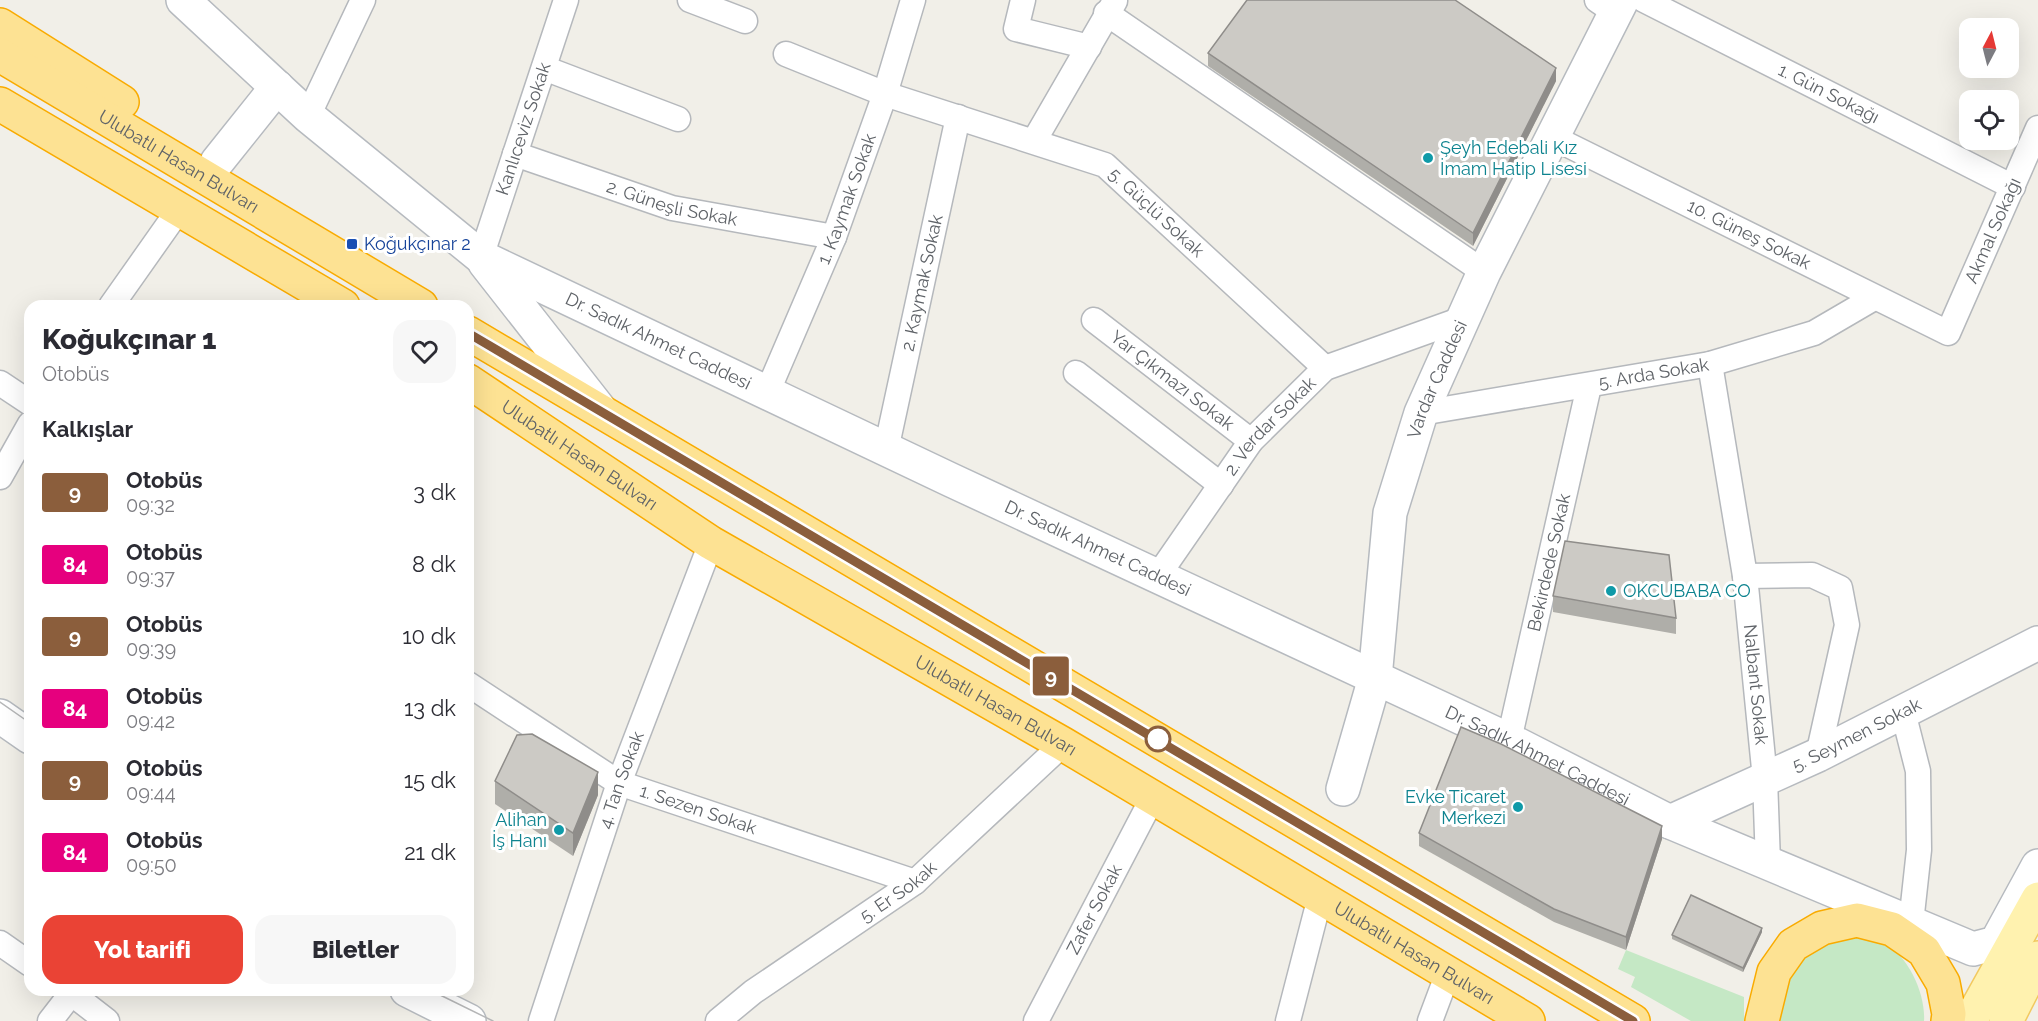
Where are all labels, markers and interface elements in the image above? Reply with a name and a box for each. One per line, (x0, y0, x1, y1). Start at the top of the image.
north arrow (1959, 18, 2019, 78)
map controls (1959, 18, 2019, 150)
street label: Kanlıceviz Sokak (491, 59, 555, 198)
street label: 1. Gün Sokağı (1775, 59, 1883, 127)
button: locate (1959, 90, 2019, 150)
street label: Ulubatlı Hasan Bulvarı (95, 105, 263, 217)
street label: 1. Kaymak Sokak (813, 130, 880, 267)
place label: Şeyh Edebali Kız İmam Hatip Lisesi (1440, 137, 1587, 179)
marker: Şeyh Edebali Kız İmam Hatip Lisesi (1421, 151, 1435, 165)
street label: 5. Güçlü Sokak (1105, 163, 1209, 262)
street label: Akmal Sokağı (1960, 174, 2025, 286)
street label: 2. Güneşli Sokak (604, 175, 740, 230)
street label: 10. Güneş Sokak (1684, 195, 1815, 274)
street label: 2. Kaymak Sokak (897, 212, 947, 353)
place label: Koğukçınar 2 (364, 233, 471, 254)
marker: Koğukçınar 2 (345, 237, 359, 251)
street label: Dr. Sadık Ahmet Caddesi (562, 288, 755, 394)
street label: Vardar Caddesi (1403, 317, 1471, 441)
button: heart (393, 320, 456, 383)
text: Koğukçınar 1 (42, 323, 217, 356)
street label: Yar Çıkmazı Sokak (1107, 326, 1239, 435)
street label: 5. Arda Sokak (1597, 353, 1711, 393)
text: Otobüs (42, 362, 109, 386)
street label: 2. Verdar Sokak (1219, 372, 1320, 479)
street label: Ulubatlı Hasan Bulvarı (498, 395, 662, 514)
text: Kalkışlar (42, 416, 133, 442)
text: Otobüs (126, 467, 203, 493)
text: 3 dk (413, 479, 456, 505)
text: 9 (69, 480, 81, 505)
street label: Bekirdede Sokak (1523, 491, 1574, 633)
text: 09:32 (126, 493, 175, 517)
street label: Dr. Sadık Ahmet Caddesi (1002, 496, 1195, 600)
text: Otobüs (126, 539, 203, 565)
text: 8 dk (412, 551, 456, 577)
text: 84 (63, 552, 87, 577)
text: 09:37 (126, 565, 175, 589)
place label: OKCUBABA CO (1623, 580, 1751, 601)
marker: OKCUBABA CO (1604, 584, 1618, 598)
text: Otobüs (126, 611, 203, 637)
text: 10 dk (402, 623, 456, 649)
street label: Nalbant Sokak (1740, 623, 1773, 746)
text: 9 (69, 624, 81, 649)
text: 09:39 (126, 637, 176, 661)
street label: Ulubatlı Hasan Bulvarı (911, 651, 1081, 760)
line badge: 9 (1032, 656, 1070, 696)
text: 9 (1045, 664, 1057, 689)
text: Otobüs (126, 683, 203, 709)
street label: 5. Seymen Sokak (1789, 693, 1925, 775)
text: 13 dk (404, 695, 456, 721)
text: 84 (63, 696, 87, 721)
street label: Dr. Sadık Ahmet Caddesi (1442, 701, 1633, 810)
text: 09:42 (126, 709, 175, 733)
unlabelled marker (1145, 726, 1171, 752)
street label: 4. Tan Sokak (594, 728, 648, 831)
text: Otobüs (126, 755, 203, 781)
text: 15 dk (404, 767, 456, 793)
text: 9 (69, 768, 81, 793)
street label: 1. Sezen Sokak (637, 780, 760, 838)
text: 09:44 (126, 781, 176, 805)
place label: Evke Ticaret Merkezi (1405, 786, 1506, 828)
marker: Evke Ticaret Merkezi (1511, 800, 1525, 814)
place label: Alihan İş Hanı (492, 809, 547, 851)
marker: Alihan İş Hanı (552, 823, 566, 837)
text: Otobüs (126, 827, 203, 853)
text: 21 dk (404, 839, 456, 865)
text: 84 (63, 840, 87, 865)
text: 09:50 (126, 853, 177, 877)
street label: 5. Er Sokak (856, 856, 941, 926)
street label: Zafer Sokak (1062, 860, 1126, 958)
street label: Ulubatlı Hasan Bulvarı (1330, 897, 1498, 1008)
button: Yol tarifi (42, 915, 243, 984)
button: Biletler (255, 915, 456, 984)

